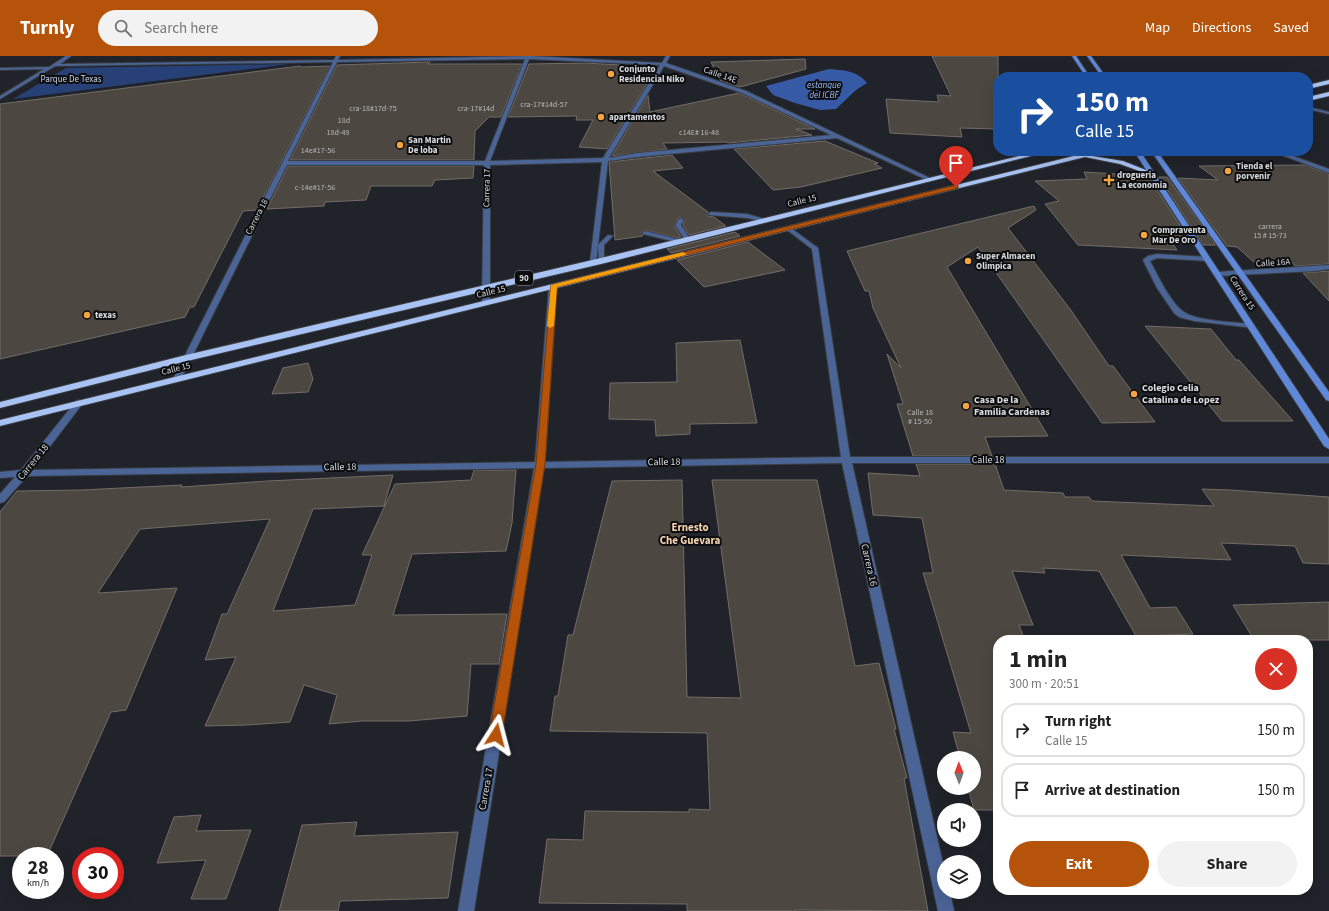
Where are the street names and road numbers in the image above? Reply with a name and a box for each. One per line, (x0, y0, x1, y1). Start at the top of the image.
street label: Calle 14E (702, 63, 739, 87)
street label: Carrera 17 (480, 168, 494, 207)
street label: Calle 15 (786, 191, 818, 211)
street label: Carrera 18 (242, 196, 272, 237)
street label: Calle 16A (1255, 256, 1291, 270)
road number: 90 (515, 271, 533, 285)
street label: Carrera 15 (1226, 273, 1258, 313)
street label: Calle 15 (475, 282, 507, 302)
street label: Calle 15 (160, 359, 192, 379)
street label: Carrera 18 (14, 441, 52, 483)
street label: Calle 18 (972, 453, 1004, 467)
street label: Calle 18 (648, 455, 681, 469)
street label: Calle 18 (324, 460, 357, 474)
street label: Carrera 16 (857, 543, 881, 587)
street label: Carrera 17 (475, 767, 497, 811)

